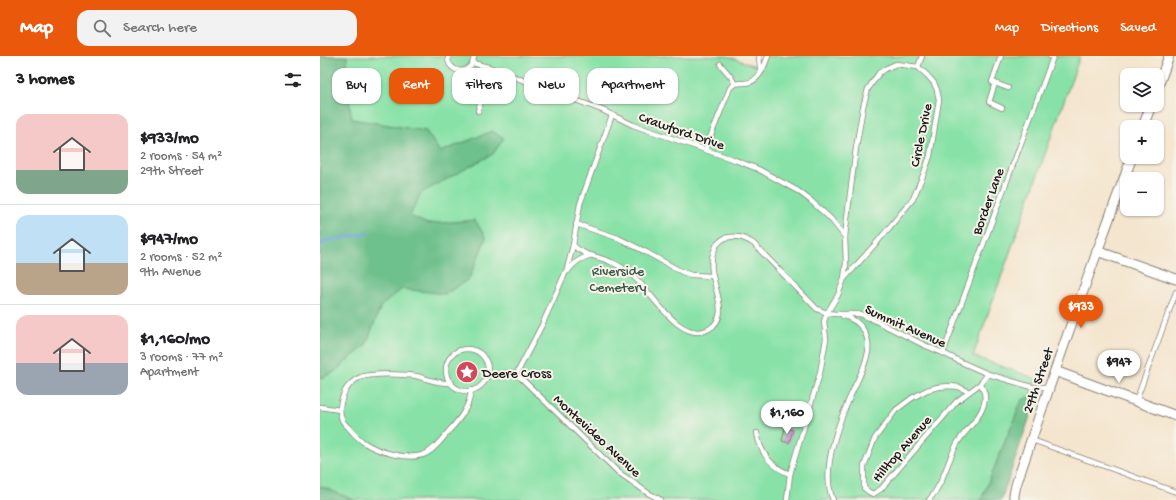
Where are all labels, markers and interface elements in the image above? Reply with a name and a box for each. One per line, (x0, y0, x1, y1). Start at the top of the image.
search box (77, 10, 357, 46)
text: Map (20, 17, 53, 40)
icon: search (91, 17, 113, 39)
text: Search here (123, 19, 197, 37)
text: Map (995, 20, 1019, 37)
text: Directions (1041, 20, 1098, 37)
text: Saved (1120, 20, 1156, 37)
chip: Buy (332, 68, 381, 104)
chip: Rent (389, 68, 444, 104)
chip: Filters (452, 68, 516, 104)
chip: New (524, 68, 579, 104)
chip: Apartment (587, 68, 678, 104)
map controls (1120, 68, 1164, 216)
button: layers (1120, 68, 1164, 112)
icon: filters (282, 69, 304, 91)
text: 3 homes (16, 70, 74, 90)
street label: Circle Drive (907, 101, 938, 169)
street label: Crawford Drive (636, 110, 727, 155)
button: + (1120, 120, 1164, 164)
text: $933/mo (140, 129, 199, 149)
icon: home (48, 130, 96, 178)
text: 2 rooms · 54 m² (140, 149, 222, 164)
text: 29th Street (140, 164, 203, 179)
street label: Border Lane (969, 165, 1010, 239)
button: − (1120, 172, 1164, 216)
text: $947/mo (140, 230, 198, 250)
icon: home (48, 231, 96, 279)
text: 2 rooms · 52 m² (140, 250, 222, 265)
park label: Riverside Cemetery (590, 264, 646, 297)
text: 9th Avenue (140, 265, 201, 280)
pin: $933 (1057, 295, 1105, 329)
text: $933 (1068, 300, 1094, 315)
street label: Summit Avenue (862, 302, 949, 353)
text: $1,160/mo (140, 330, 210, 350)
icon: home (48, 331, 96, 379)
street label: 29th Street (1020, 345, 1059, 416)
text: 3 rooms · 77 m² (140, 350, 223, 365)
pin: $947 (1095, 350, 1143, 384)
text: $947 (1106, 355, 1132, 370)
place icon: Deere Cross (454, 359, 480, 385)
text: Apartment (140, 365, 199, 380)
place label: Deere Cross (481, 366, 552, 383)
street label: Montevideo Avenue (549, 392, 644, 482)
pin: $1,160 (754, 401, 820, 435)
text: $1,160 (770, 406, 804, 421)
street label: Hilltop Avenue (869, 412, 937, 486)

